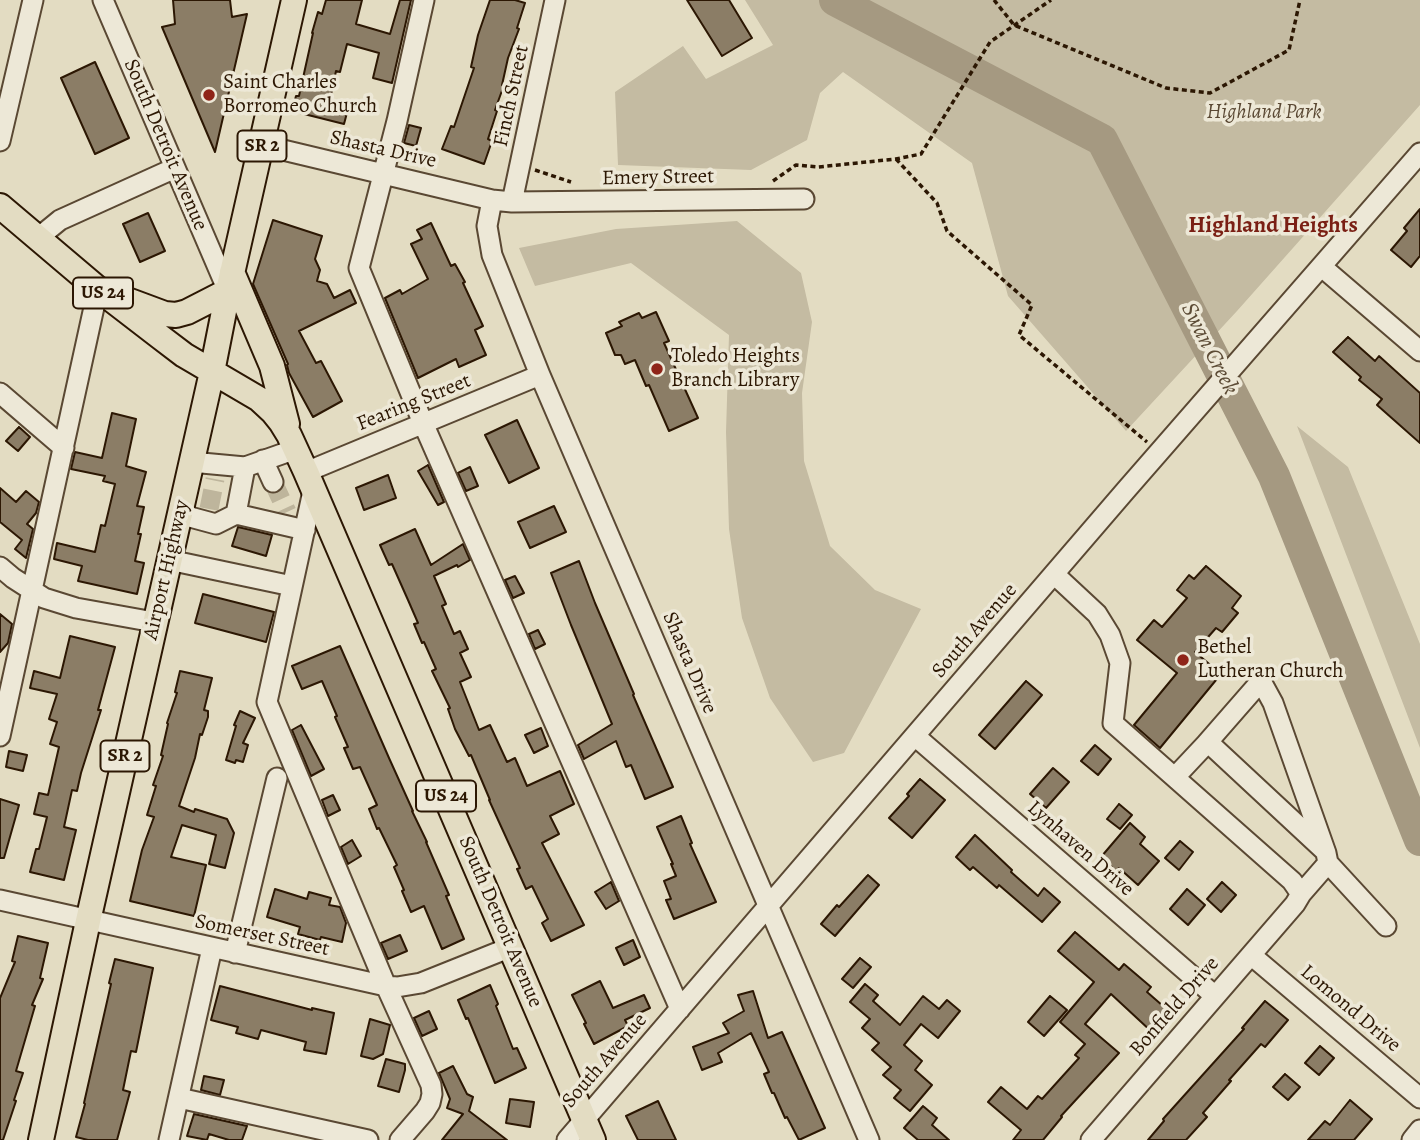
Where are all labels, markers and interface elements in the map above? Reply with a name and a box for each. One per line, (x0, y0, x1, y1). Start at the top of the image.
street label: Finch Street (489, 43, 535, 149)
street label: South Detroit Avenue (117, 55, 213, 235)
place label: Saint Charles Borromeo Church (223, 70, 377, 120)
marker: Saint Charles Borromeo Church (201, 87, 217, 103)
park label: Highland Park (1206, 100, 1322, 126)
street label: Shasta Drive (327, 126, 439, 174)
road number: SR 2 (238, 130, 286, 162)
street label: Emery Street (602, 164, 714, 192)
district label: Highland Heights (1188, 212, 1358, 240)
road number: US 24 (73, 278, 133, 308)
water label: Swan Creek (1174, 298, 1244, 400)
place label: Toledo Heights Branch Library (671, 344, 800, 394)
marker: Toledo Heights Branch Library (649, 361, 665, 377)
street label: Fearing Street (353, 369, 475, 437)
street label: Airport Highway (139, 498, 195, 642)
street label: South Avenue (927, 578, 1023, 684)
street label: Shasta Drive (656, 608, 722, 718)
place label: Bethel Lutheran Church (1197, 635, 1344, 685)
marker: Bethel Lutheran Church (1175, 652, 1191, 668)
road number: SR 2 (100, 740, 150, 772)
road number: US 24 (416, 780, 476, 811)
street label: Lynhaven Drive (1022, 796, 1138, 902)
street label: South Detroit Avenue (452, 832, 548, 1012)
street label: Somerset Street (193, 909, 331, 963)
street label: Bonfield Drive (1125, 952, 1225, 1062)
street label: Lomond Drive (1295, 960, 1405, 1058)
street label: South Avenue (557, 1008, 653, 1114)

